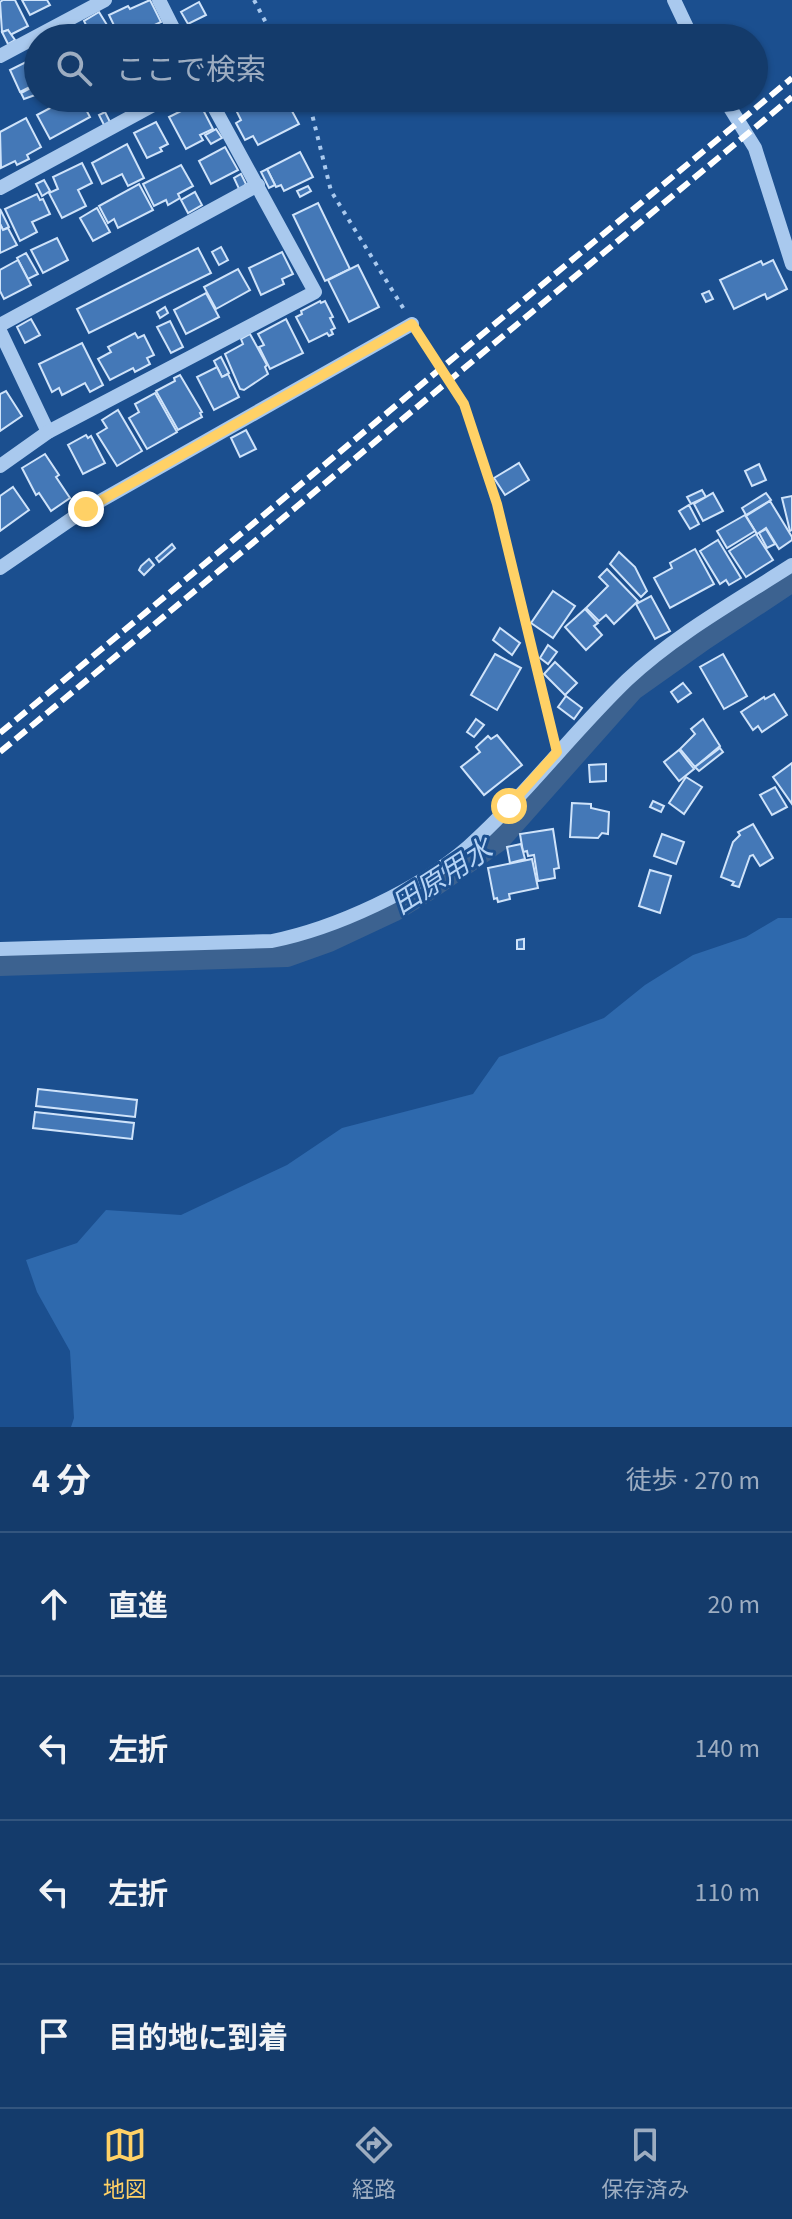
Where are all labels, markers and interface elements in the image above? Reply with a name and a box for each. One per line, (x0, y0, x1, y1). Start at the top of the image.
search box (24, 24, 768, 112)
icon: search (52, 46, 96, 90)
text: ここで検索 (116, 49, 266, 92)
route end (68, 491, 104, 527)
route start (491, 788, 527, 824)
water label: 田原用水 (385, 828, 503, 924)
text: 4 分 (32, 1457, 91, 1506)
text: 徒歩 · 270 m (626, 1462, 760, 1499)
icon: ahead (32, 1582, 76, 1626)
text: 直進 (108, 1585, 168, 1628)
text: 20 m (707, 1586, 760, 1623)
icon: left (32, 1726, 76, 1770)
text: 左折 (108, 1729, 168, 1772)
text: 140 m (694, 1730, 760, 1767)
icon: left (32, 1870, 76, 1914)
text: 左折 (108, 1873, 168, 1916)
text: 110 m (694, 1874, 760, 1911)
icon: arrive (32, 2014, 76, 2058)
text: 目的地に到着 (108, 2017, 288, 2060)
tab: 地図 (103, 2123, 147, 2206)
tab: 経路 (352, 2123, 396, 2206)
tab: 保存済み (601, 2123, 689, 2206)

